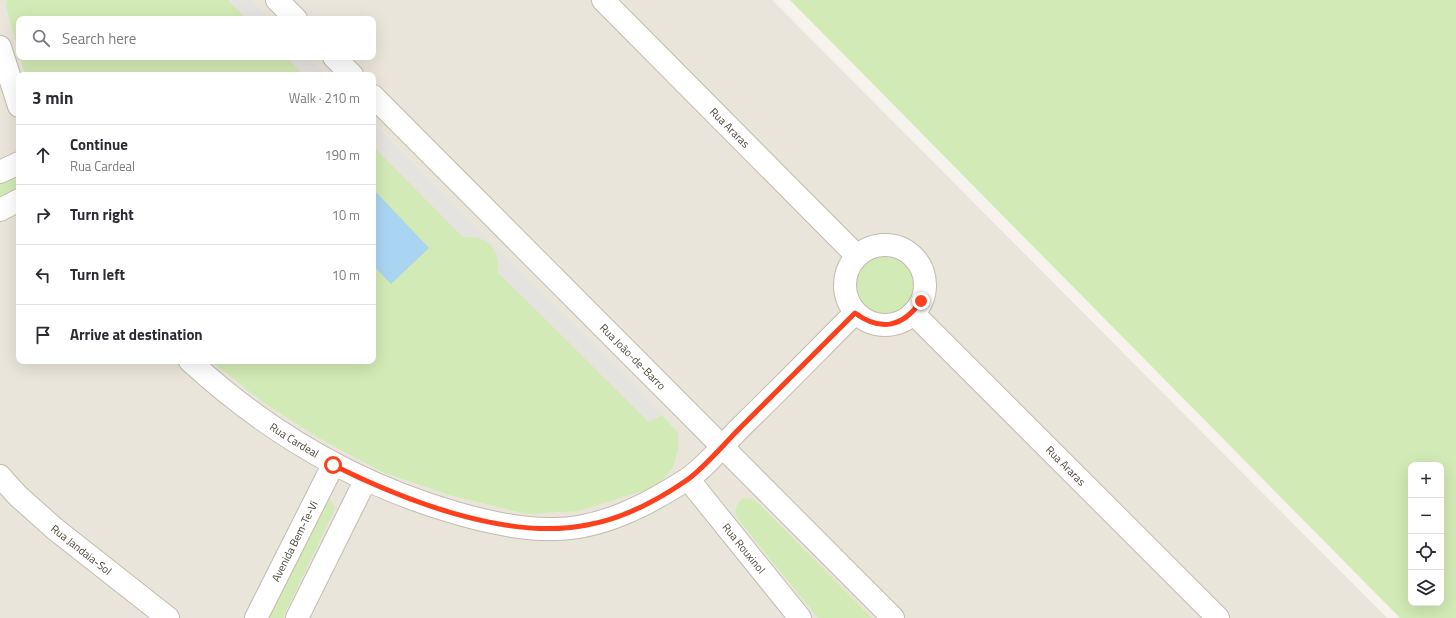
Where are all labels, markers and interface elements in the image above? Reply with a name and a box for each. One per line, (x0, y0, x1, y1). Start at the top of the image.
search box (16, 16, 376, 60)
icon: search (30, 27, 52, 49)
text: Search here (62, 27, 136, 50)
text: 3 min (32, 85, 73, 111)
text: Walk · 210 m (289, 88, 360, 108)
street label: Rua Araras (706, 104, 753, 151)
text: Continue (70, 133, 128, 156)
icon: ahead (32, 144, 54, 166)
text: 190 m (324, 145, 360, 165)
text: Rua Cardeal (70, 156, 135, 176)
text: Turn right (70, 203, 134, 226)
icon: right (32, 204, 54, 226)
text: 10 m (332, 205, 360, 225)
text: Turn left (70, 263, 125, 286)
icon: left (32, 264, 54, 286)
text: 10 m (332, 265, 360, 285)
route end (912, 292, 930, 310)
street label: Rua João-de-Barro (596, 320, 669, 393)
text: Arrive at destination (70, 323, 203, 346)
icon: arrive (32, 324, 54, 346)
street label: Rua Cardeal (266, 419, 322, 461)
street label: Rua Araras (1042, 442, 1089, 489)
route start (324, 456, 342, 474)
map controls (1408, 462, 1444, 606)
button: + (1408, 462, 1444, 498)
street label: Avenida Bem-Te-Vi (268, 498, 322, 584)
button: − (1408, 498, 1444, 534)
street label: Rua Rouxinol (719, 520, 769, 577)
street label: Rua Jandaia-Sol (48, 521, 115, 579)
button: locate (1408, 534, 1444, 570)
button: layers (1408, 570, 1444, 606)

